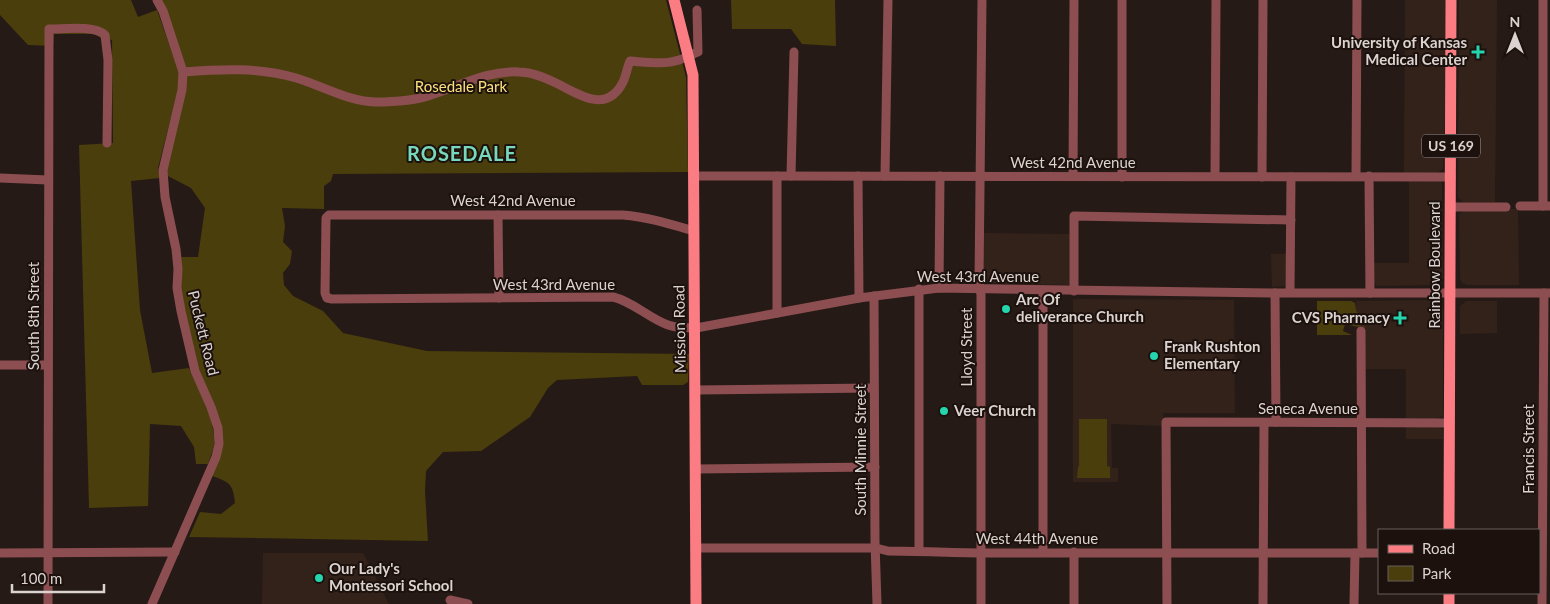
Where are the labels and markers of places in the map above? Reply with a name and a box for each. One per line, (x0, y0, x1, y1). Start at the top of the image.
place label: University of Kansas Medical Center (1331, 33, 1467, 68)
marker: University of Kansas Medical Center (1471, 45, 1485, 59)
place label: Arc Of deliverance Church (1015, 290, 1144, 325)
marker: Arc Of deliverance Church (1000, 303, 1012, 315)
place label: CVS Pharmacy (1292, 308, 1390, 326)
marker: CVS Pharmacy (1394, 312, 1406, 324)
place label: Frank Rushton Elementary (1164, 337, 1260, 372)
marker: Frank Rushton Elementary (1148, 350, 1160, 362)
place label: Veer Church (953, 401, 1036, 419)
marker: Veer Church (938, 405, 950, 417)
place label: Our Lady's Montessori School (329, 559, 453, 594)
marker: Our Lady's Montessori School (313, 572, 325, 584)

